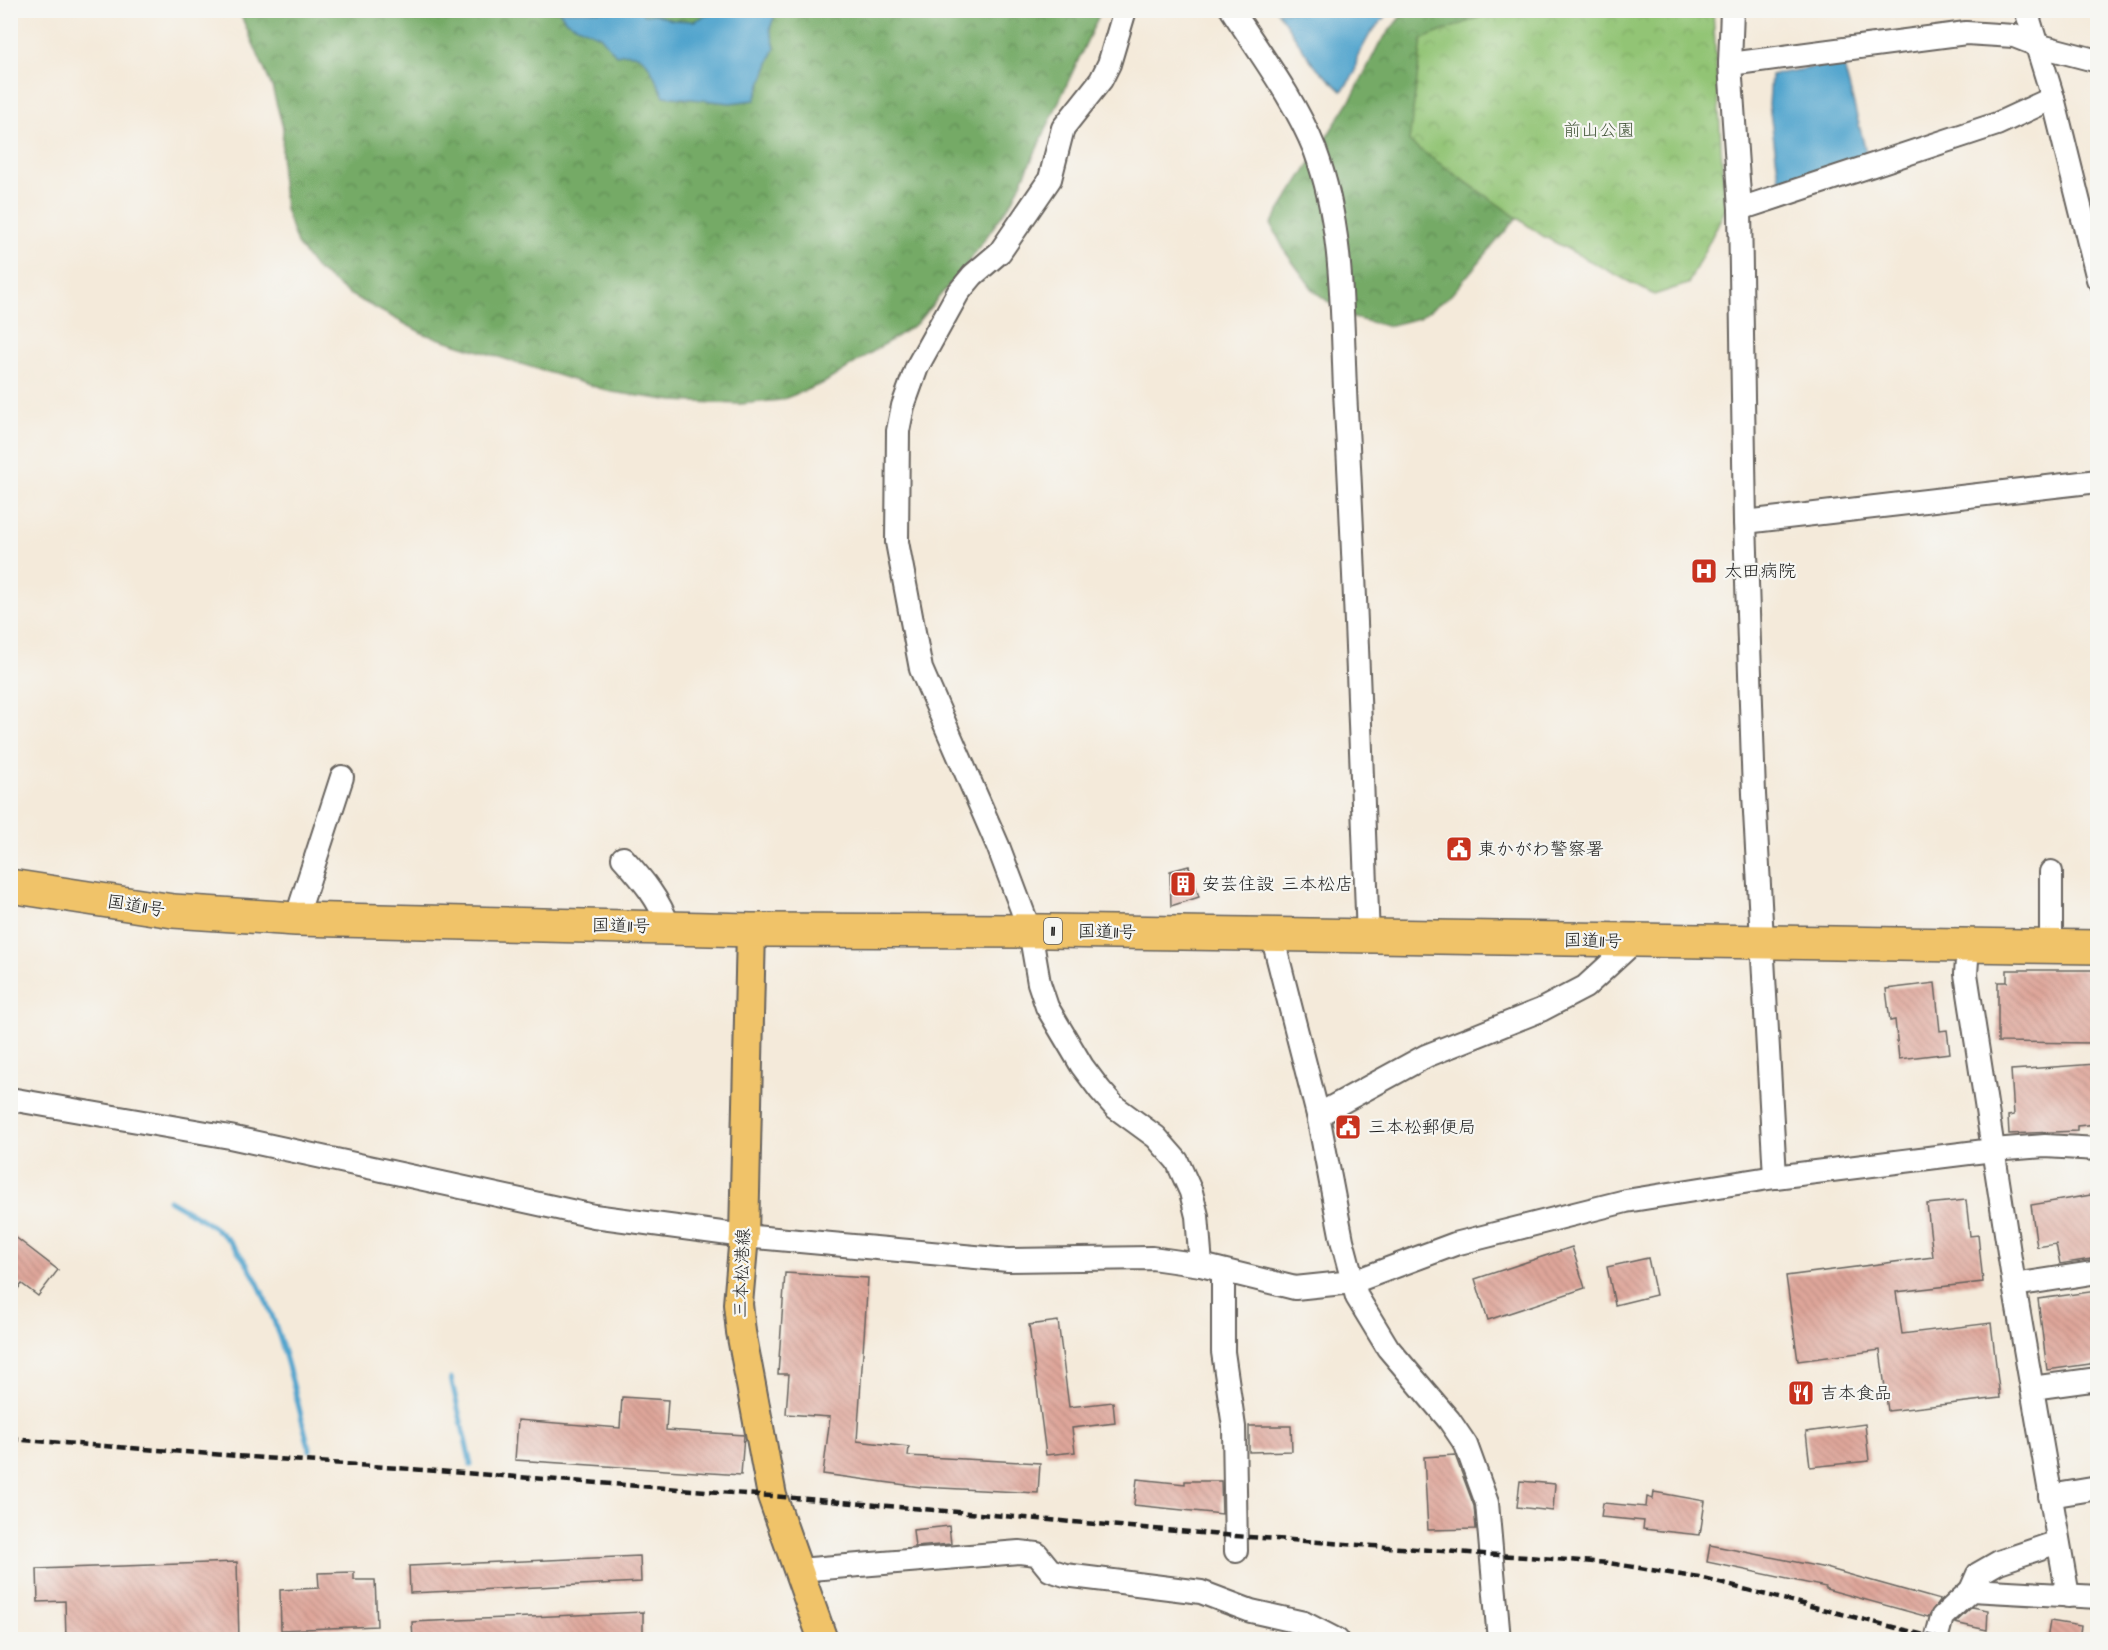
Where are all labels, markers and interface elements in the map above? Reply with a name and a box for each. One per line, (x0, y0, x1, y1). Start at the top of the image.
park label: 前山公園 (1563, 118, 1635, 143)
hospital icon: 太田病院 (1689, 556, 1719, 586)
place label: 太田病院 (1724, 559, 1796, 584)
public building icon: 東かがわ警察署 (1444, 834, 1474, 864)
place label: 東かがわ警察署 (1478, 837, 1604, 862)
building icon: 安芸住設 三本松店 (1168, 869, 1198, 899)
place label: 安芸住設 三本松店 (1202, 872, 1353, 897)
street label: 国道11号 (105, 889, 167, 923)
street label: 国道11号 (591, 913, 651, 939)
road number: 11 (1044, 918, 1062, 944)
street label: 国道11号 (1077, 919, 1137, 945)
street label: 国道11号 (1563, 928, 1623, 954)
public building icon: 三本松郵便局 (1333, 1112, 1363, 1142)
place label: 三本松郵便局 (1368, 1115, 1476, 1140)
street label: 三本松港線 (728, 1228, 756, 1318)
restaurant icon: 吉本食品 (1786, 1378, 1816, 1408)
place label: 吉本食品 (1820, 1381, 1892, 1406)

